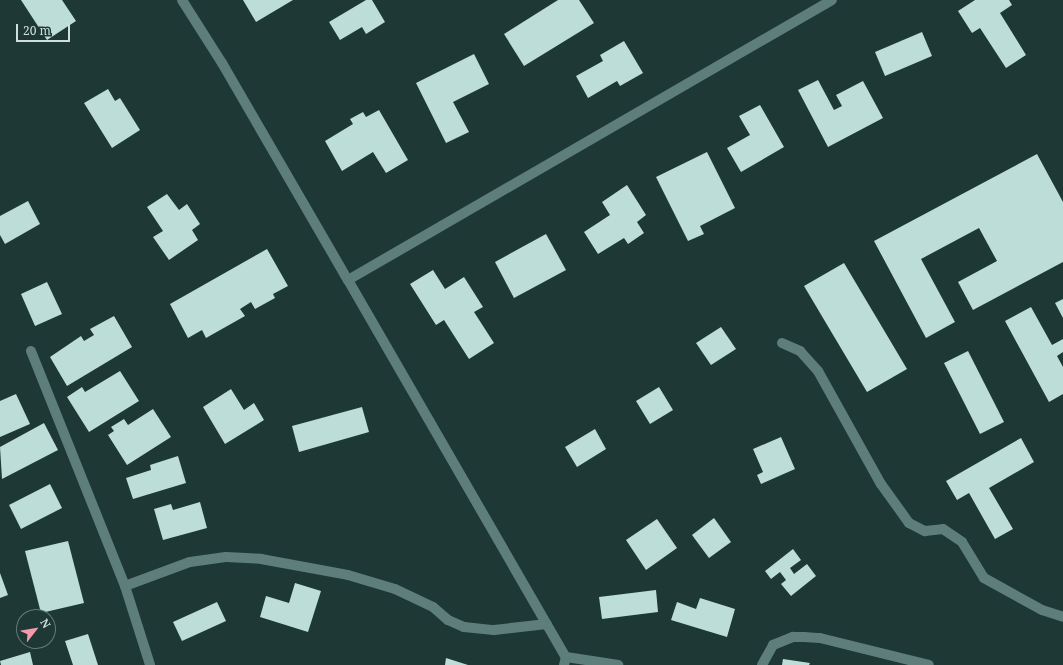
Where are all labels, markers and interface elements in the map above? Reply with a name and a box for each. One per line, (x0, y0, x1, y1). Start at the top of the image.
scale bar (18, 16, 72, 42)
text: 20 m (23, 22, 51, 39)
north arrow (16, 609, 56, 649)
text: N (37, 615, 55, 631)

